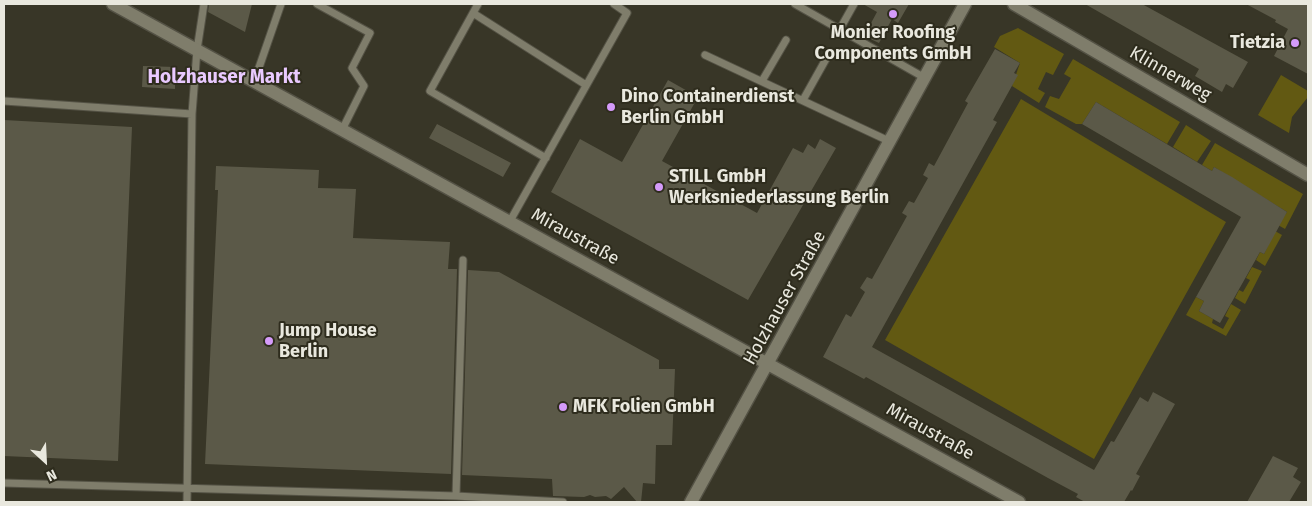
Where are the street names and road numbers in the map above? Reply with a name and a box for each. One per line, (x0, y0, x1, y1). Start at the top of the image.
street label: Klinnerweg (1125, 42, 1215, 106)
street label: Miraustraße (527, 204, 623, 270)
street label: Holzhauser Straße (739, 227, 831, 369)
street label: Miraustraße (882, 399, 978, 465)

